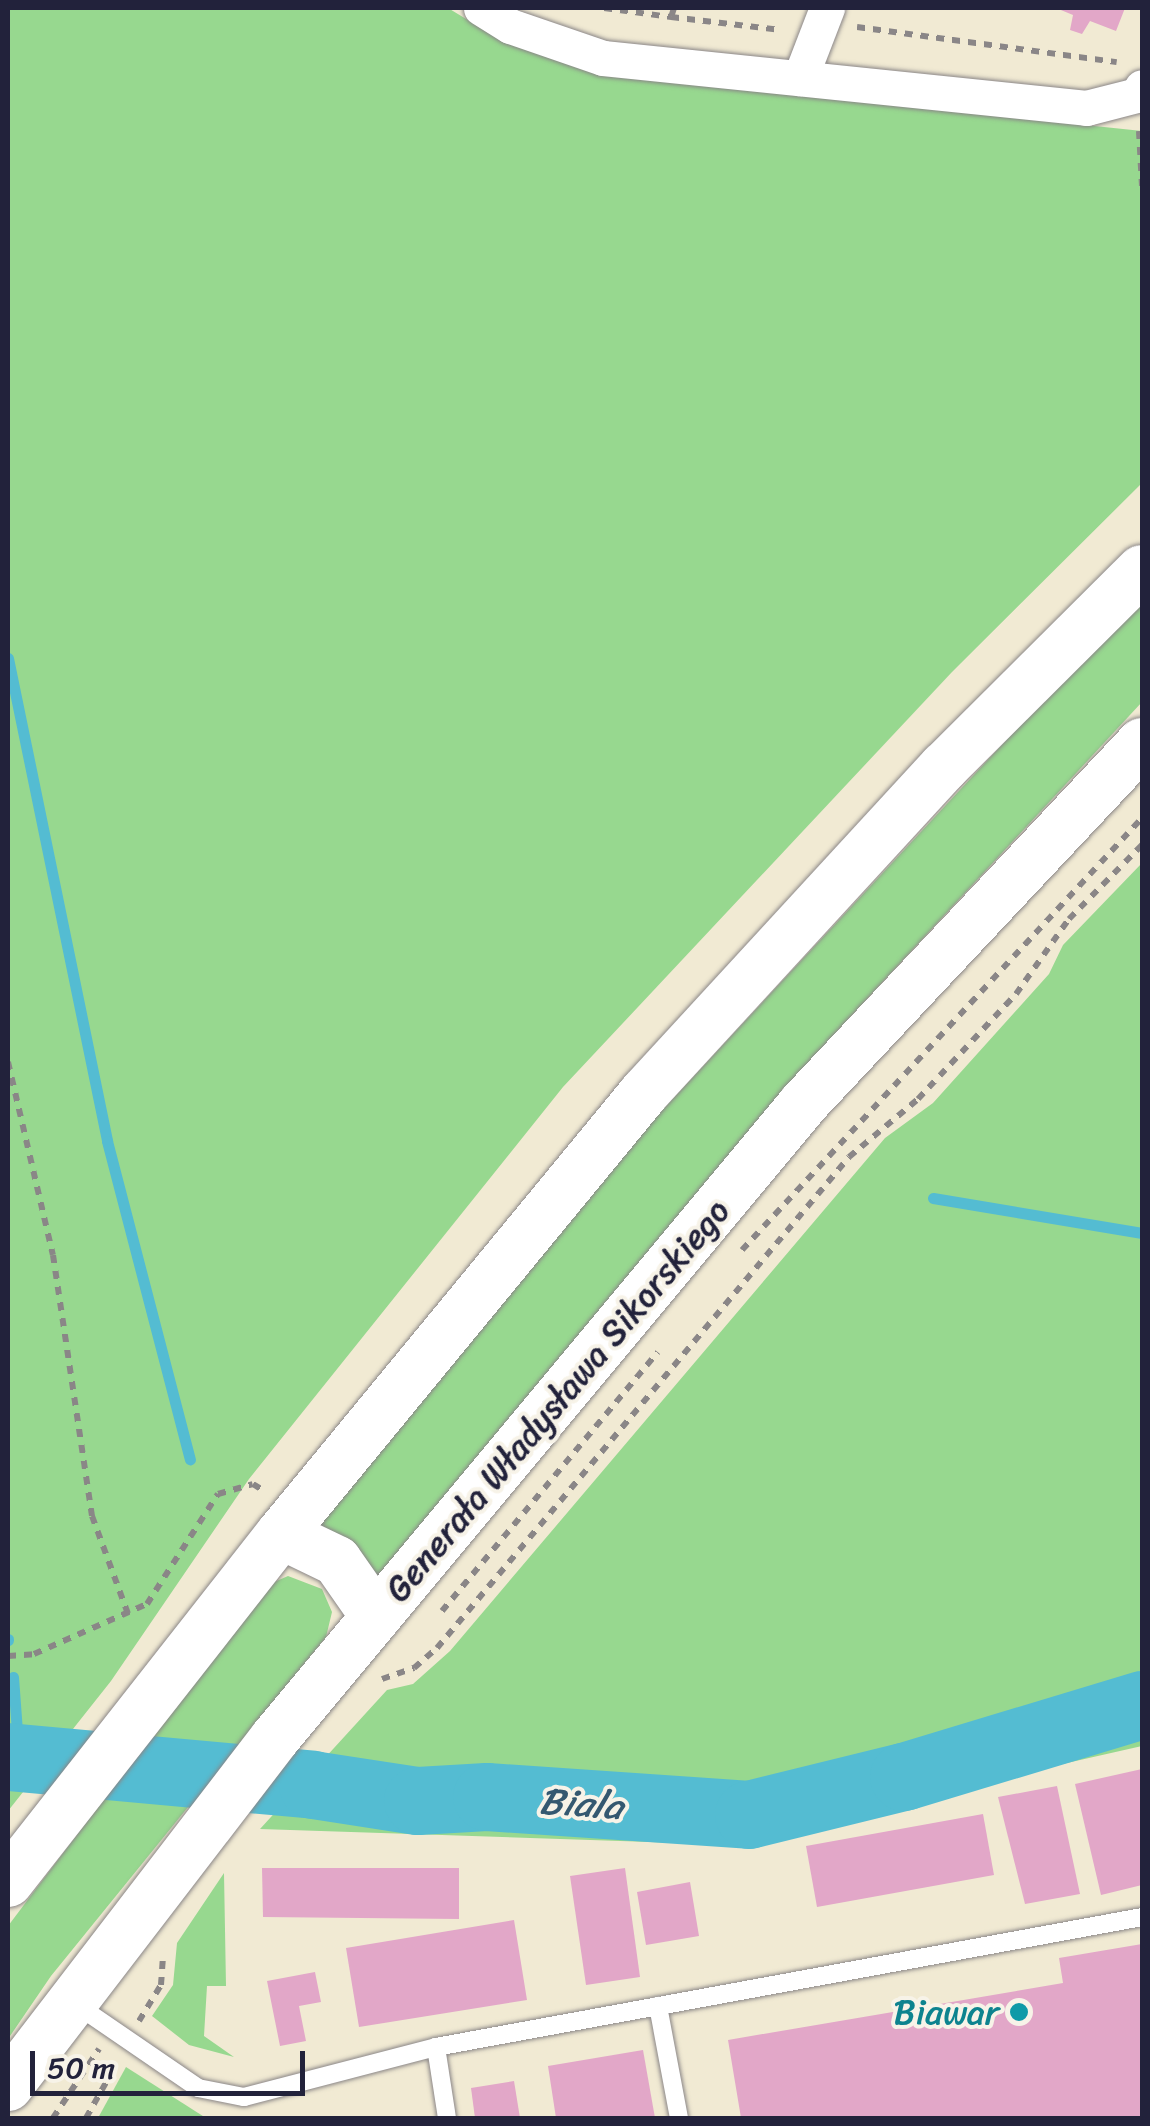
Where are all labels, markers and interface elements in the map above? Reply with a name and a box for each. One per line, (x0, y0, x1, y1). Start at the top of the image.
street label: Generała Władysława Sikorskiego (376, 1190, 738, 1610)
water label: Biala (538, 1778, 624, 1830)
place label: Biawar (894, 1991, 999, 2033)
marker: Biawar (1008, 2001, 1030, 2023)
scale bar (35, 2031, 310, 2093)
text: 50 m (47, 2041, 115, 2095)

